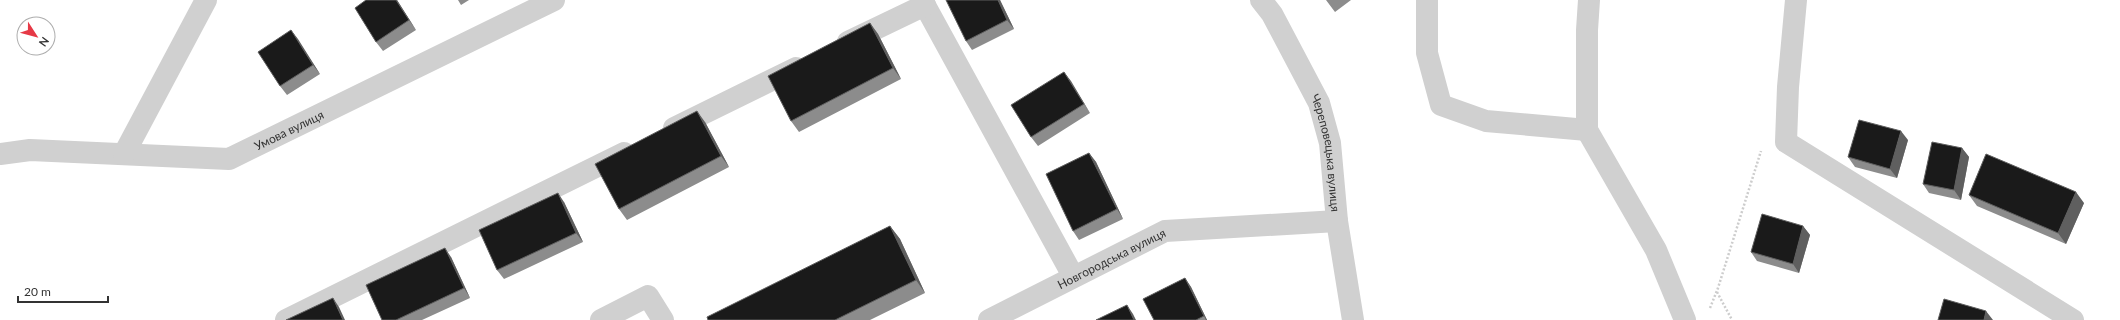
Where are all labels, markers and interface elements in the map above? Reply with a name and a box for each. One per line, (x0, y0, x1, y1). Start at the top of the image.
north arrow (16, 16, 56, 56)
text: N (37, 35, 52, 49)
street label: Череповецька вулиця (1308, 91, 1344, 212)
street label: Умова вулиця (252, 106, 326, 153)
street label: Новгородська вулиця (1055, 225, 1168, 292)
scale bar (18, 278, 108, 304)
text: 20 m (24, 284, 51, 299)

